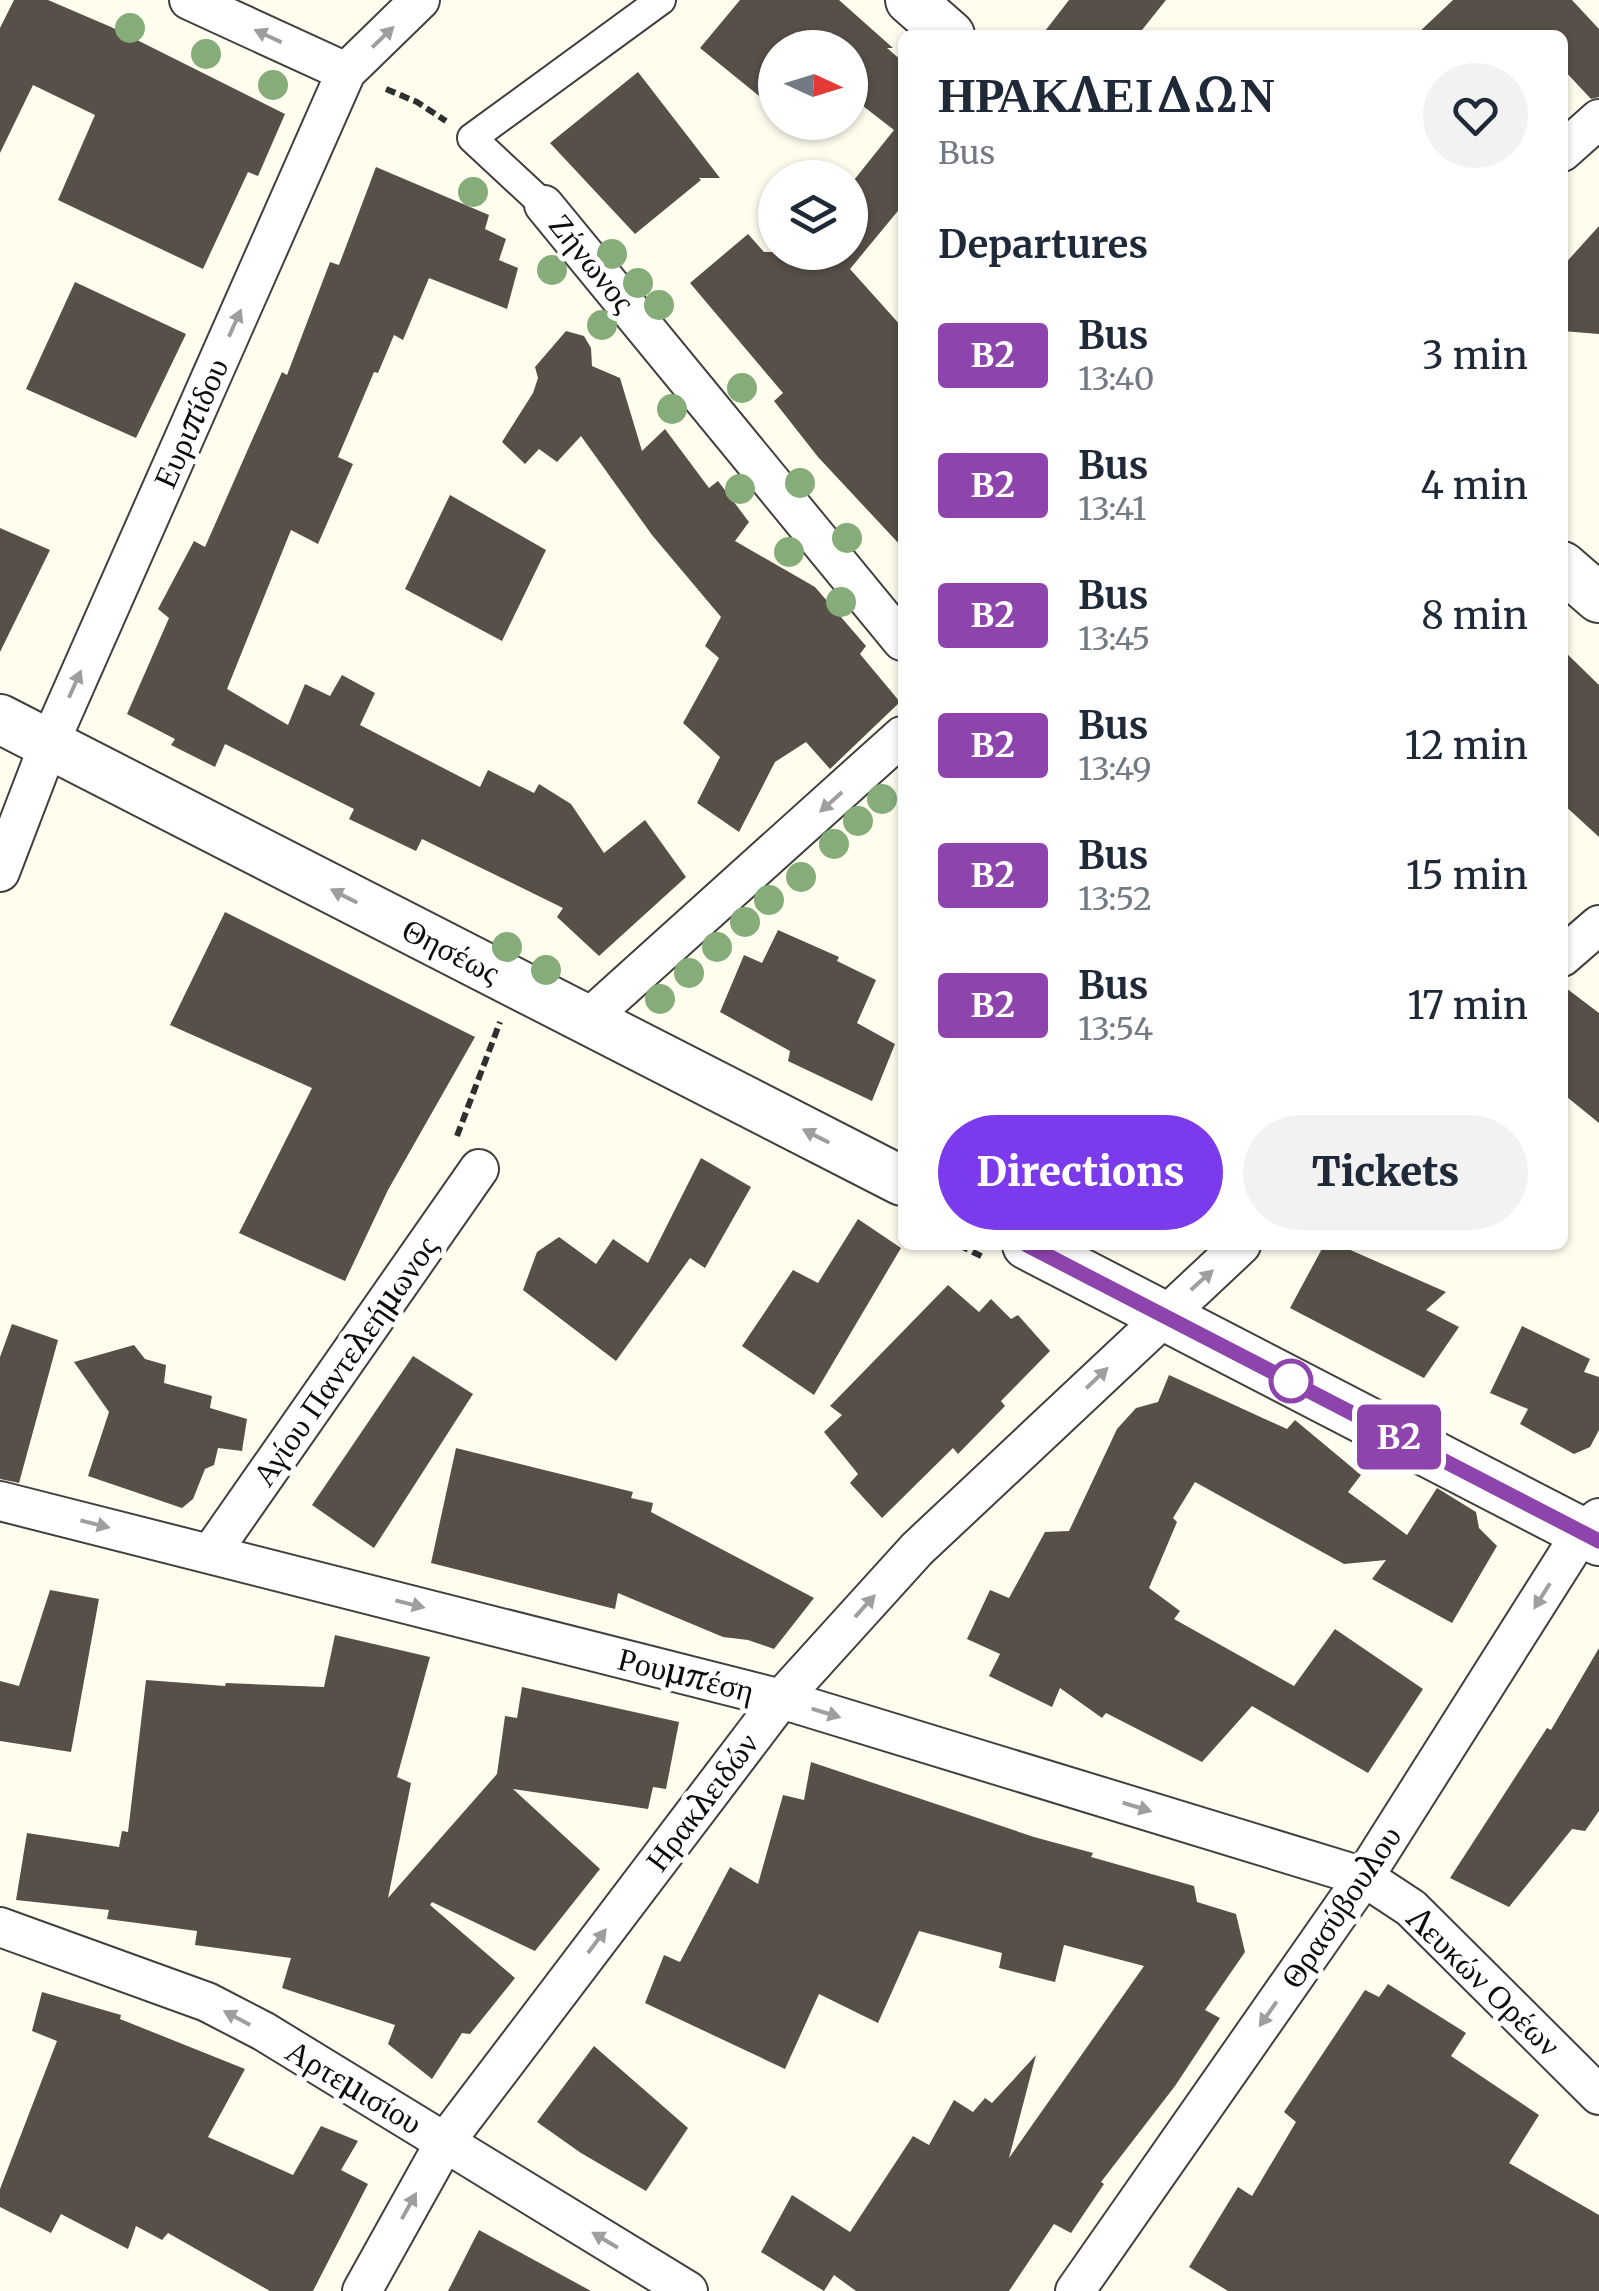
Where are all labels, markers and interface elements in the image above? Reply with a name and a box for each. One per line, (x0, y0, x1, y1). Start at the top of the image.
one-way arrow (370, 25, 394, 49)
one-way arrow (253, 28, 282, 45)
north arrow (758, 30, 868, 140)
map controls (758, 30, 868, 270)
button: heart (1423, 63, 1528, 168)
text: ΗΡΑΚΛΕΙΔΩΝ (938, 65, 1275, 125)
text: Bus (938, 133, 995, 173)
button: layers (758, 160, 868, 270)
street label: Ζήνωνος (540, 206, 644, 321)
text: Departures (938, 221, 1148, 268)
one-way arrow (227, 308, 243, 338)
text: Bus (1078, 312, 1148, 359)
text: 3 min (1422, 332, 1528, 379)
text: Β2 (971, 333, 1015, 377)
street label: Ευριπίδου (145, 352, 237, 494)
text: 13:40 (1078, 359, 1155, 399)
text: Bus (1078, 442, 1148, 489)
text: 4 min (1420, 462, 1528, 509)
text: Β2 (971, 463, 1015, 507)
text: 13:41 (1078, 489, 1146, 529)
text: Bus (1078, 572, 1148, 619)
text: 8 min (1421, 592, 1528, 639)
text: Β2 (971, 593, 1015, 637)
text: 13:45 (1078, 619, 1150, 659)
one-way arrow (67, 669, 83, 699)
text: Bus (1078, 702, 1148, 749)
text: 12 min (1405, 722, 1528, 769)
text: Β2 (971, 723, 1015, 767)
text: 13:49 (1078, 749, 1152, 789)
one-way arrow (819, 790, 843, 813)
text: Bus (1078, 832, 1148, 879)
text: 15 min (1406, 852, 1528, 899)
text: Β2 (971, 853, 1015, 897)
text: 13:52 (1078, 879, 1152, 919)
one-way arrow (330, 888, 359, 905)
street label: Θησέως (395, 910, 507, 993)
text: Bus (1078, 962, 1148, 1009)
text: 17 min (1407, 982, 1528, 1029)
text: Β2 (971, 983, 1015, 1027)
text: 13:54 (1078, 1009, 1153, 1049)
button: Directions (938, 1115, 1223, 1230)
button: Tickets (1243, 1115, 1528, 1230)
one-way arrow (801, 1128, 830, 1145)
street label: Αγίου Παντελεήμωνος (244, 1228, 447, 1494)
one-way arrow (1190, 1269, 1214, 1292)
unlabelled marker (1270, 1360, 1312, 1402)
one-way arrow (1084, 1367, 1108, 1390)
line badge: Β2 (1354, 1404, 1444, 1470)
text: Β2 (1377, 1415, 1421, 1459)
one-way arrow (80, 1517, 111, 1532)
one-way arrow (1533, 1582, 1552, 1609)
one-way arrow (854, 1594, 876, 1619)
one-way arrow (395, 1597, 426, 1612)
street label: Ρουμπέση (614, 1639, 758, 1711)
one-way arrow (811, 1706, 841, 1721)
street label: Ηρακλειδών (637, 1725, 767, 1879)
one-way arrow (1122, 1800, 1152, 1815)
street label: Θρασύβουλου (1272, 1818, 1410, 1996)
street label: Λευκών Ορέων (1398, 1898, 1569, 2065)
one-way arrow (586, 1928, 607, 1954)
one-way arrow (1259, 2001, 1278, 2027)
one-way arrow (222, 2009, 251, 2026)
street label: Αρτεμισίου (279, 2031, 429, 2143)
one-way arrow (400, 2192, 418, 2220)
one-way arrow (591, 2232, 619, 2249)

